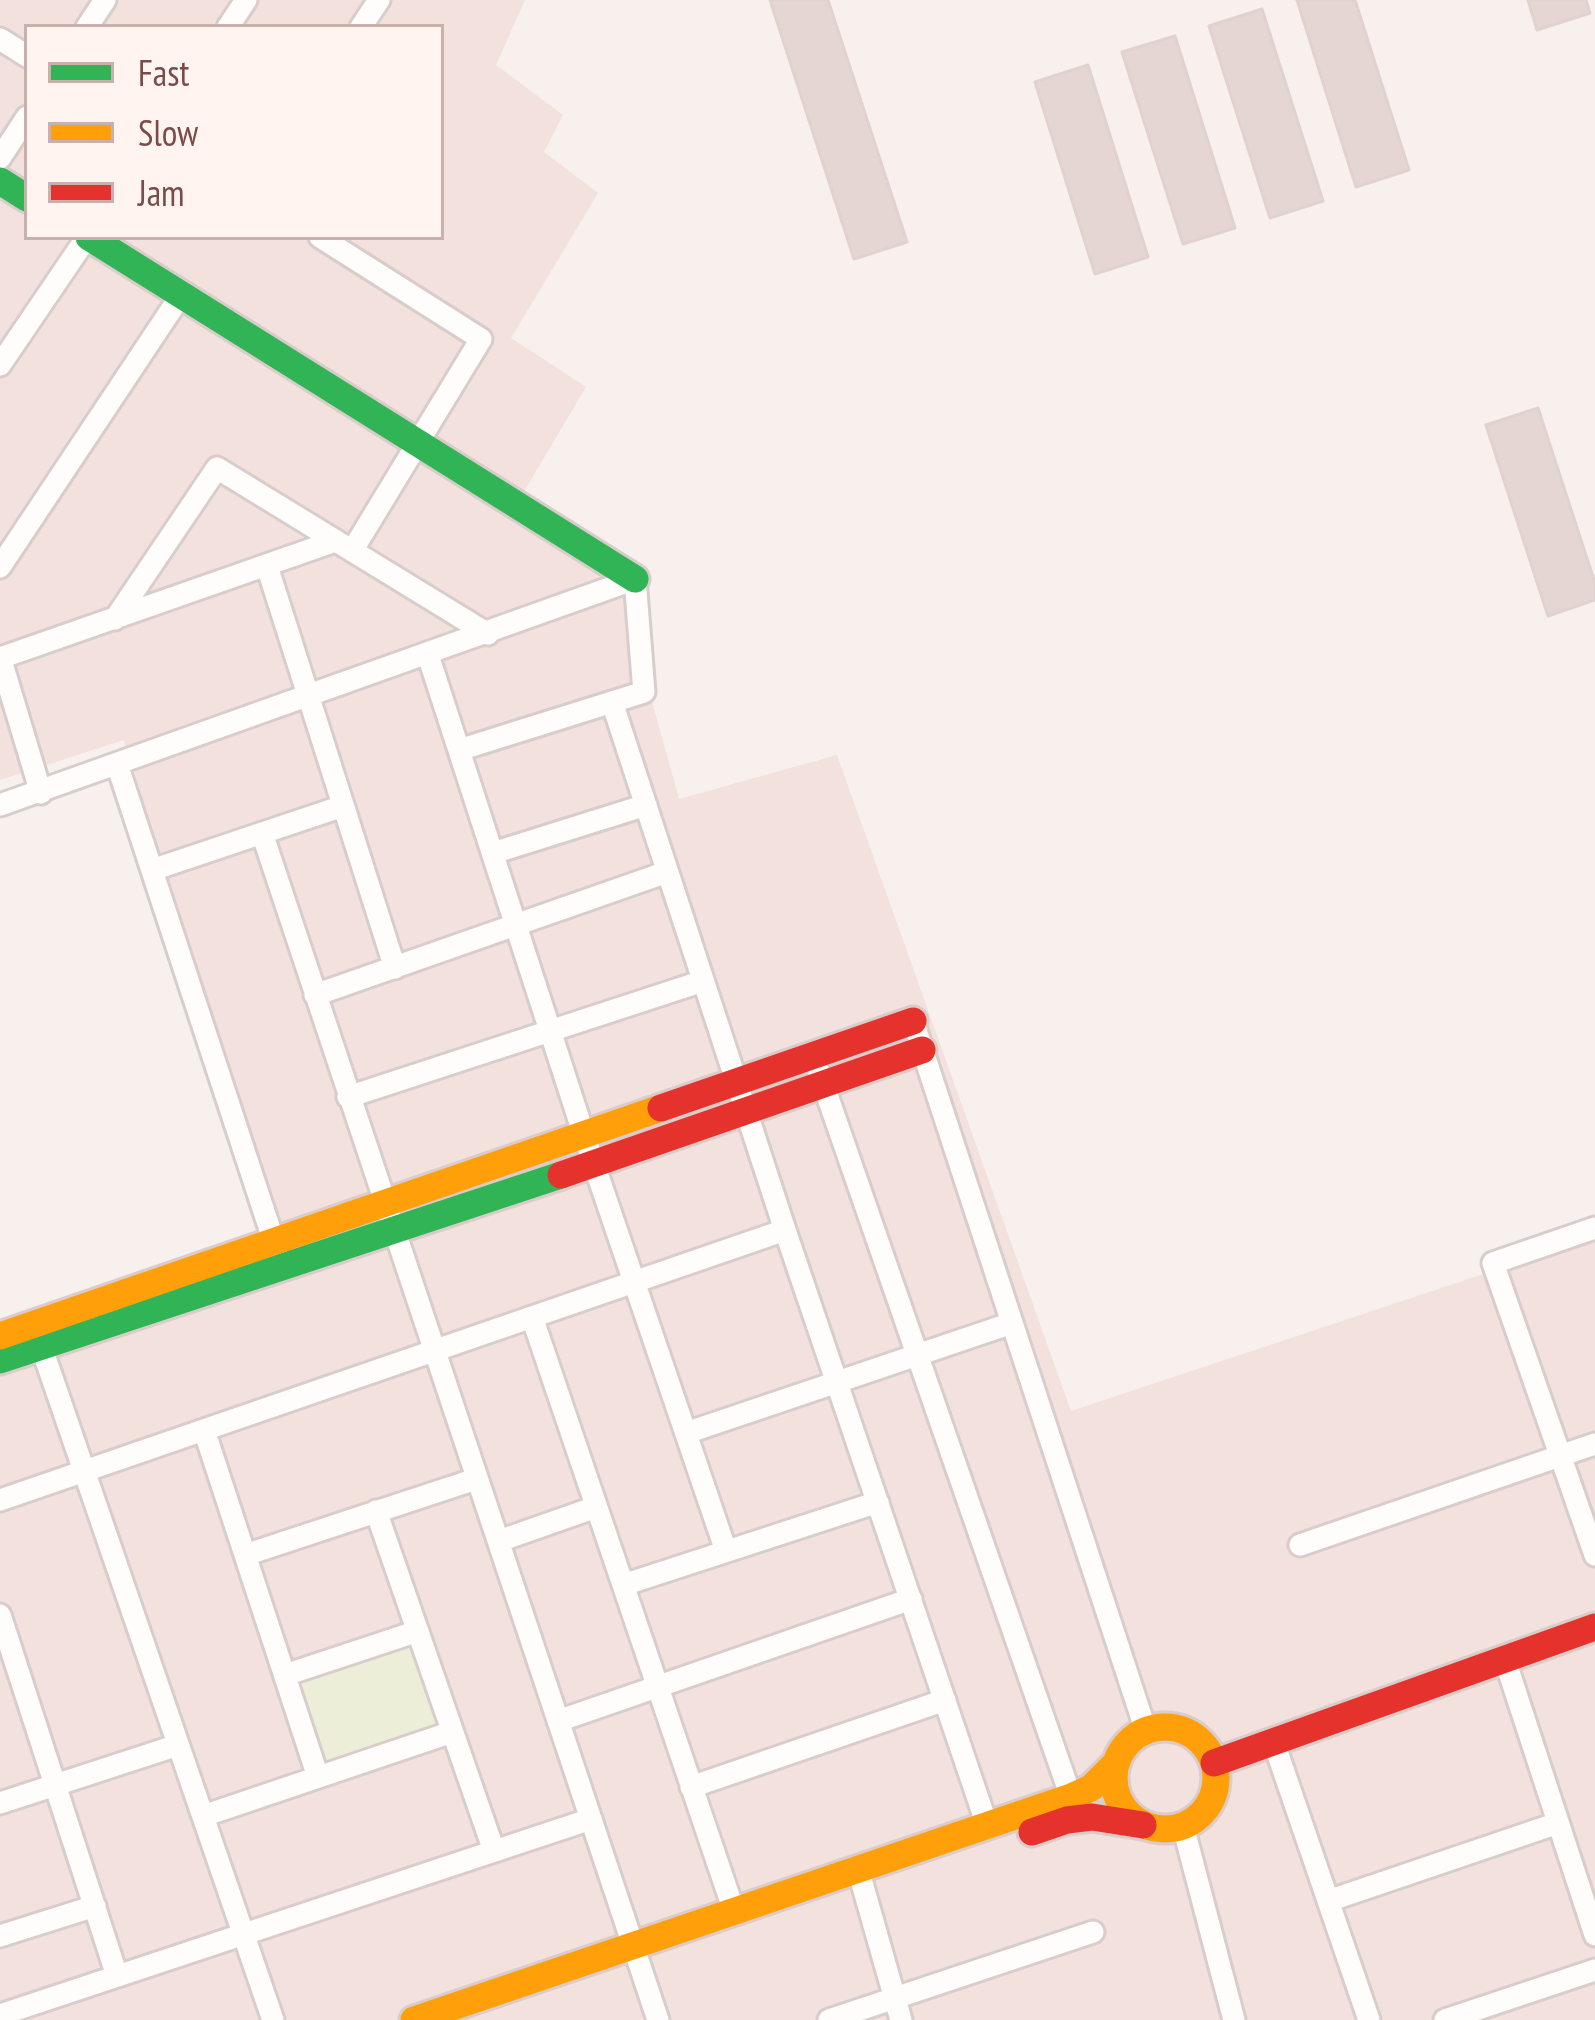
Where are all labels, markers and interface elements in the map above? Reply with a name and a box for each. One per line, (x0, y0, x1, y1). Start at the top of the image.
legend (24, 24, 444, 240)
text: Fast (138, 49, 189, 96)
text: Slow (138, 109, 198, 156)
text: Jam (138, 169, 185, 216)

